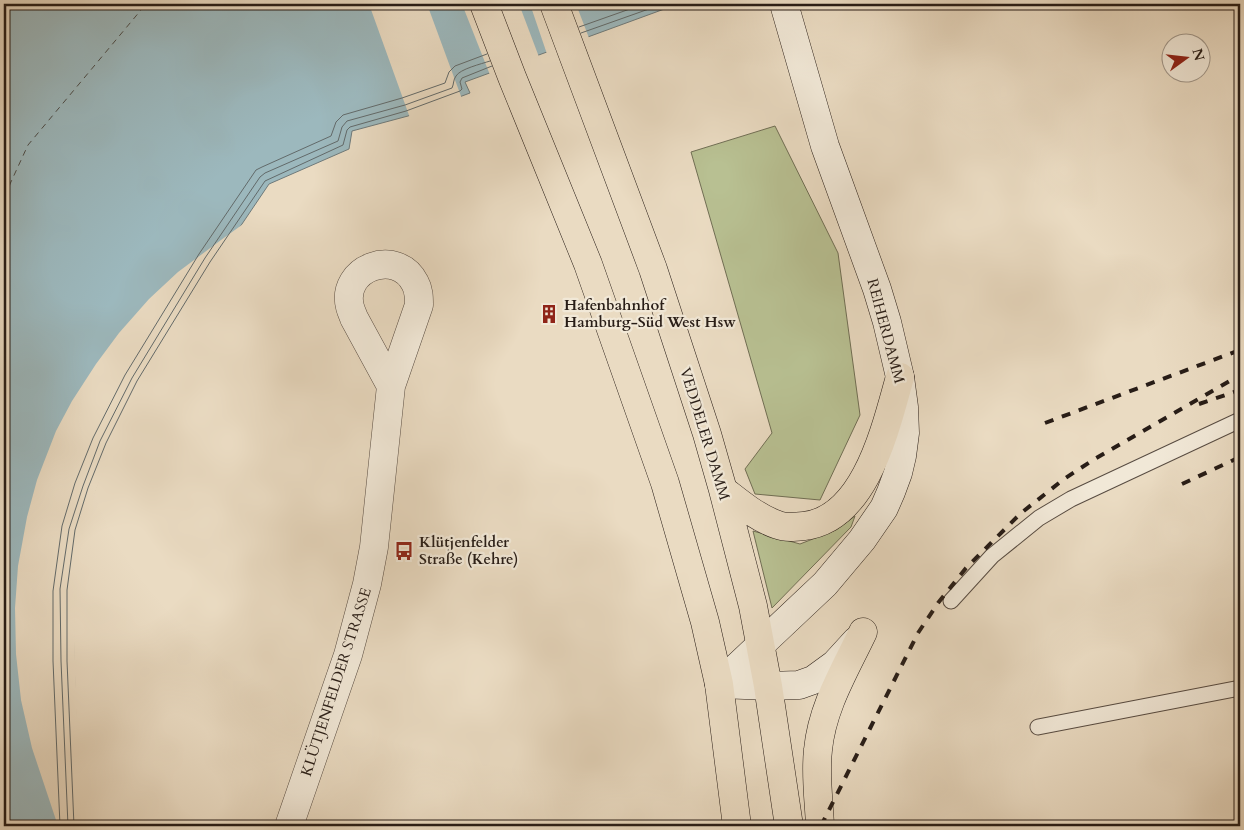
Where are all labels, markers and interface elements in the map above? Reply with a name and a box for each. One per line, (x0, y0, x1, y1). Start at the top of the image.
north arrow (1162, 32, 1212, 82)
text: N (1187, 46, 1209, 63)
street label: REIHERDAMM (862, 276, 910, 386)
place label: Hafenbahnhof Hamburg-Süd West Hsw (564, 295, 736, 332)
building icon: Hafenbahnhof Hamburg-Süd West Hsw (538, 303, 560, 325)
street label: VEDDELER DAMM (675, 365, 735, 503)
place label: Klütjenfelder Straße (Kehre) (419, 532, 518, 569)
bus stop icon: Klütjenfelder Straße (Kehre) (393, 540, 415, 562)
street label: KLÜTJENFELDER STRASSE (296, 585, 376, 779)

